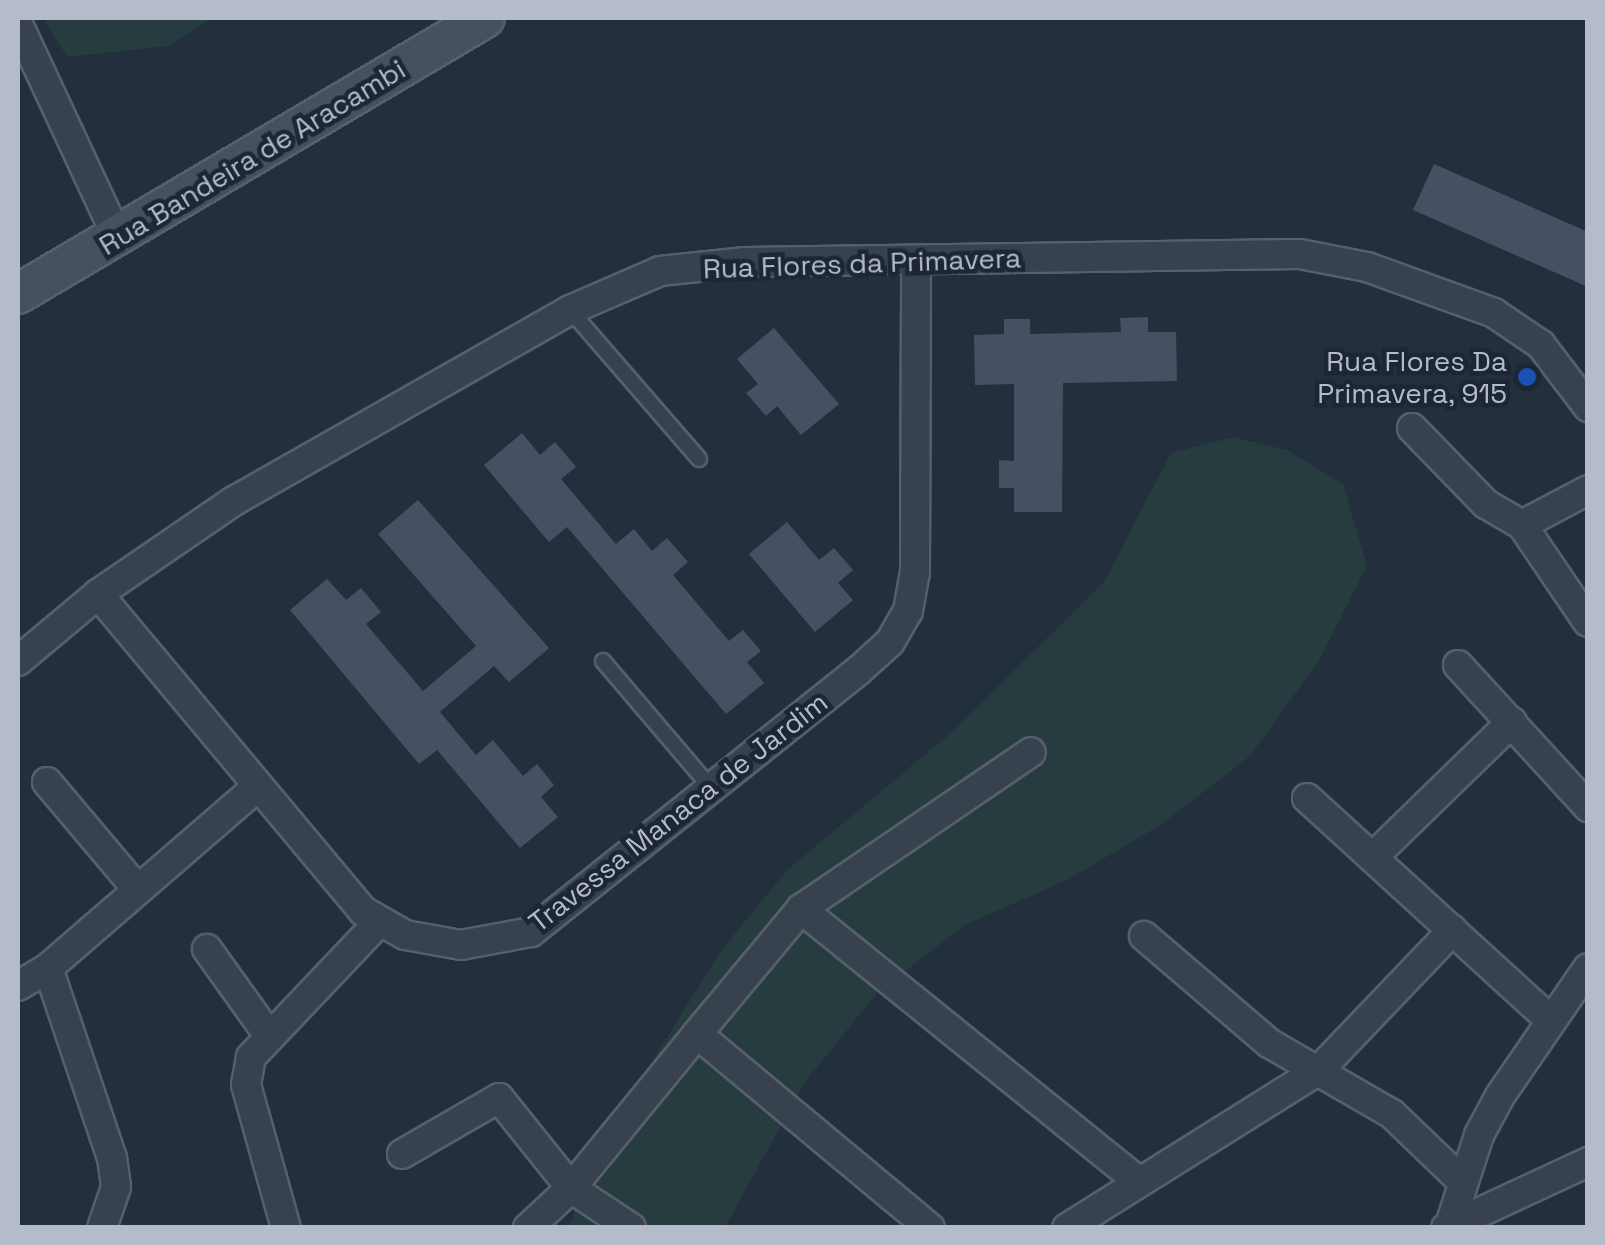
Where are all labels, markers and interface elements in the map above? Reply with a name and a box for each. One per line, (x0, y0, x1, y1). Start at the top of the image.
street label: Rua Bandeira de Aracambi (93, 52, 411, 262)
street label: Rua Flores da Primavera (702, 241, 1022, 285)
place label: Rua Flores Da Primavera, 915 (1316, 344, 1507, 410)
marker: Rua Flores Da Primavera, 915 (1516, 366, 1538, 388)
street label: Travessa Manaca de Jardim (522, 685, 834, 939)

